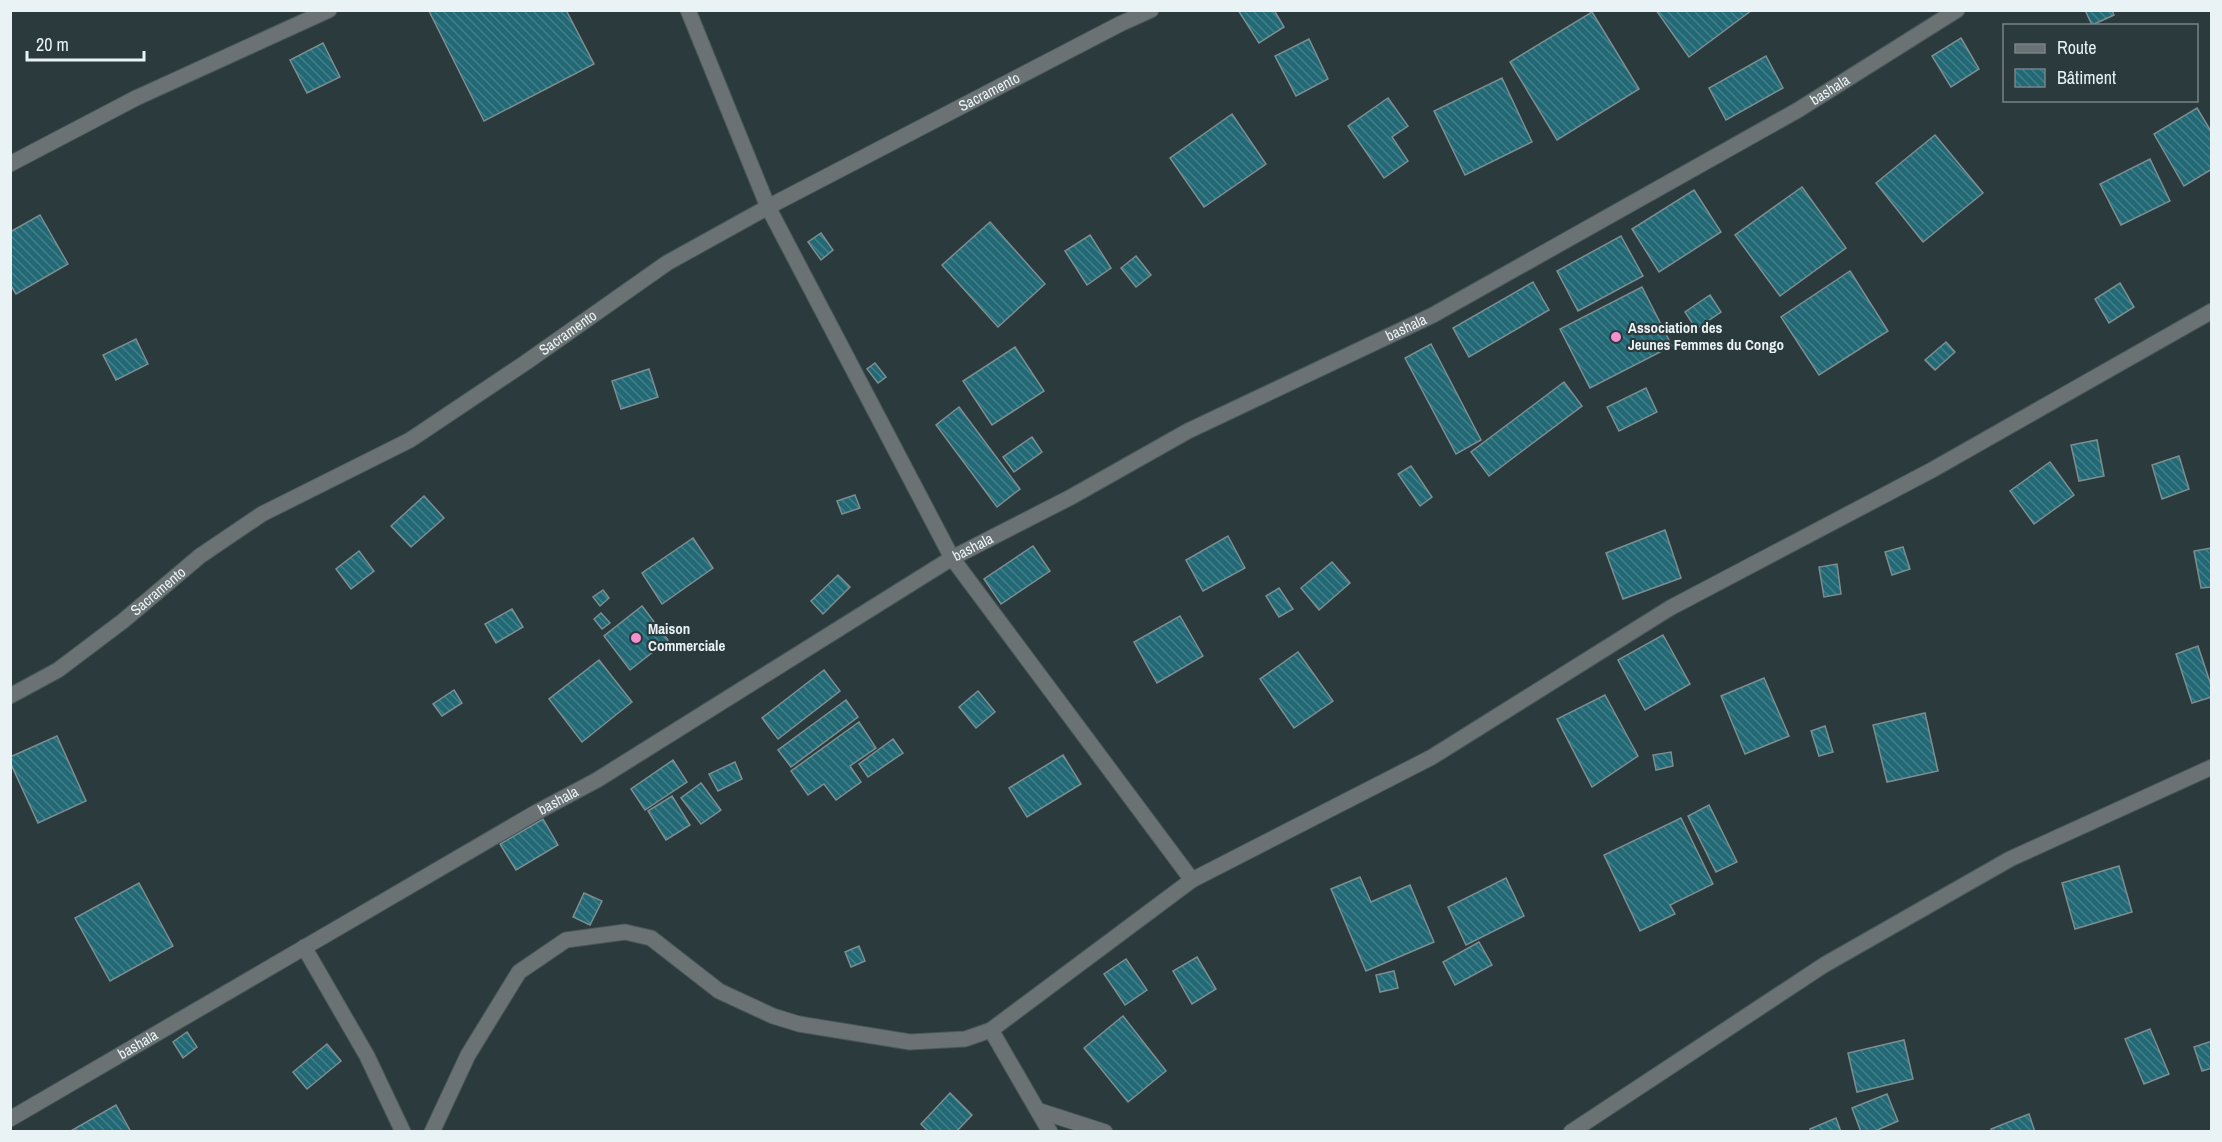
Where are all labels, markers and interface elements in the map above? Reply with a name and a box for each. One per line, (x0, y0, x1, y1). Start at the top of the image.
scale bar (27, 24, 144, 62)
legend (2003, 24, 2198, 102)
text: 20 m (36, 32, 69, 57)
text: Route (2057, 35, 2096, 60)
text: Bâtiment (2057, 65, 2116, 90)
street label: Sacramento (955, 67, 1023, 116)
street label: bashala (1806, 69, 1854, 110)
street label: Sacramento (534, 305, 601, 360)
street label: bashala (1382, 308, 1430, 346)
place label: Association des Jeunes Femmes du Congo (1628, 317, 1784, 355)
marker: Association des Jeunes Femmes du Congo (1609, 330, 1623, 344)
street label: bashala (949, 528, 997, 566)
street label: Sacramento (126, 561, 190, 620)
place label: Maison Commerciale (648, 618, 725, 656)
marker: Maison Commerciale (629, 631, 643, 645)
street label: bashala (534, 781, 582, 820)
street label: bashala (114, 1024, 162, 1064)

